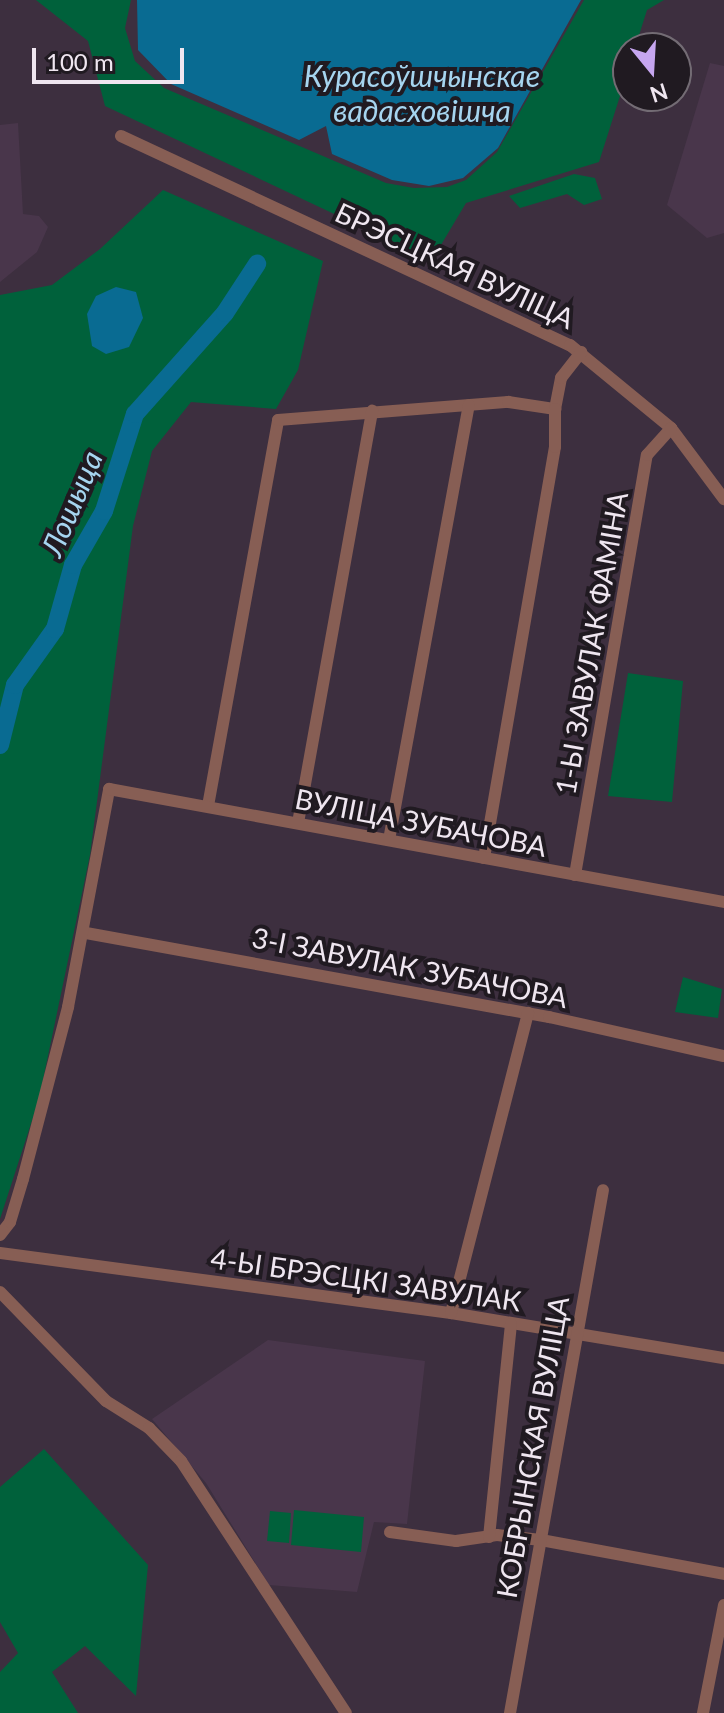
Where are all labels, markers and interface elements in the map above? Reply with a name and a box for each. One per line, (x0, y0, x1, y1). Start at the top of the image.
scale bar (36, 32, 188, 82)
north arrow (612, 32, 692, 112)
text: 100 m (46, 47, 114, 76)
water label: Курасоўшчынскае вадасховішча (304, 57, 540, 128)
text: N (647, 78, 671, 109)
street label: БРЭСЦКАЯ ВУЛІЦА (330, 195, 580, 335)
water label: Лошыца (33, 445, 109, 561)
street label: 1-Ы ЗАВУЛАК ФАМІНА (548, 489, 634, 797)
street label: ВУЛІЦА ЗУБАЧОВА (293, 781, 549, 863)
street label: 3-І ЗАВУЛАК ЗУБАЧОВА (249, 920, 571, 1014)
street label: 4-Ы БРЭСЦКІ ЗАВУЛАК (209, 1241, 523, 1317)
street label: КОБРЫНСКАЯ ВУЛІЦА (489, 1294, 575, 1600)

